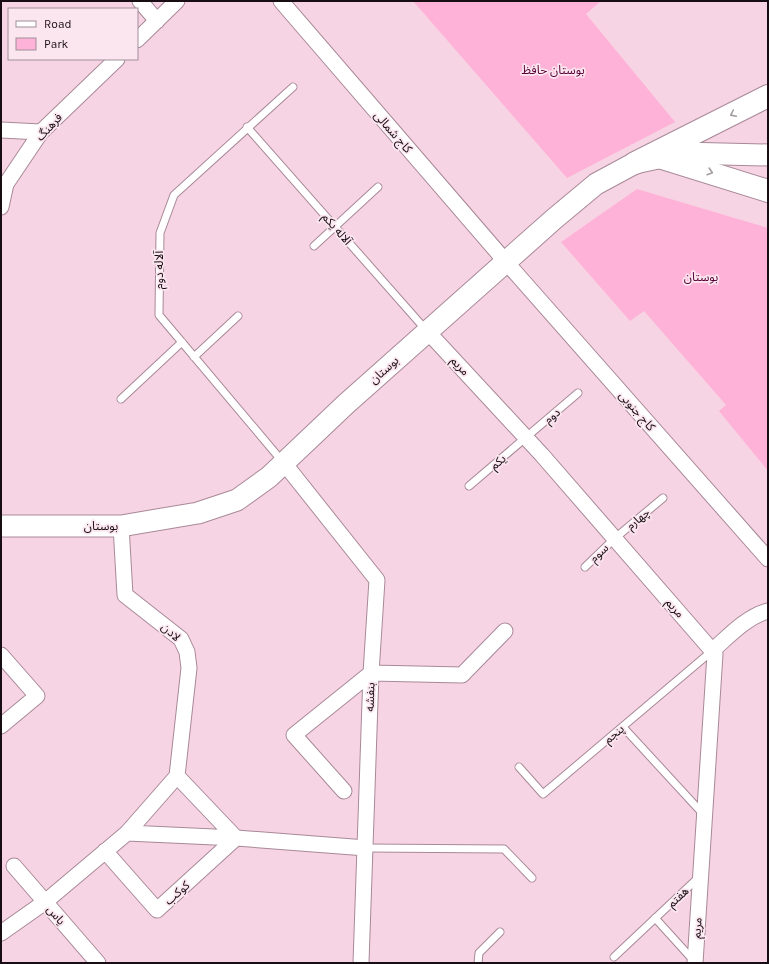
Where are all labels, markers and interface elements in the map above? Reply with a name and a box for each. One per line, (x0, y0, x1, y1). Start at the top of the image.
legend (8, 8, 138, 60)
text: Road (44, 17, 72, 31)
text: Park (44, 37, 69, 51)
park label: بوستان حافظ (521, 63, 585, 77)
street label: کاج شمالی (370, 108, 416, 158)
one-way arrow (730, 109, 737, 116)
street label: فرهنگ (33, 110, 65, 144)
one-way arrow (706, 167, 713, 176)
street label: آلاله یکم (318, 210, 355, 250)
street label: آلاله دوم (152, 250, 168, 289)
park label: بوستان (684, 270, 718, 284)
street label: بوستان (366, 353, 402, 387)
street label: مریم (446, 354, 472, 380)
street label: کاج جنوبی (615, 388, 659, 436)
street label: دوم (541, 405, 564, 428)
street label: یکم (487, 451, 510, 474)
street label: چهارم (623, 505, 654, 534)
street label: بوستان (84, 519, 118, 533)
street label: سوم (587, 541, 613, 567)
street label: مریم (661, 595, 687, 622)
street label: لادن (159, 620, 183, 644)
street label: بنفشه (362, 682, 378, 712)
street label: پنجم (601, 722, 628, 748)
street label: کوکب (162, 878, 193, 908)
street label: هفتم (664, 884, 693, 912)
street label: یاس (44, 902, 68, 928)
street label: مریم (689, 917, 707, 939)

